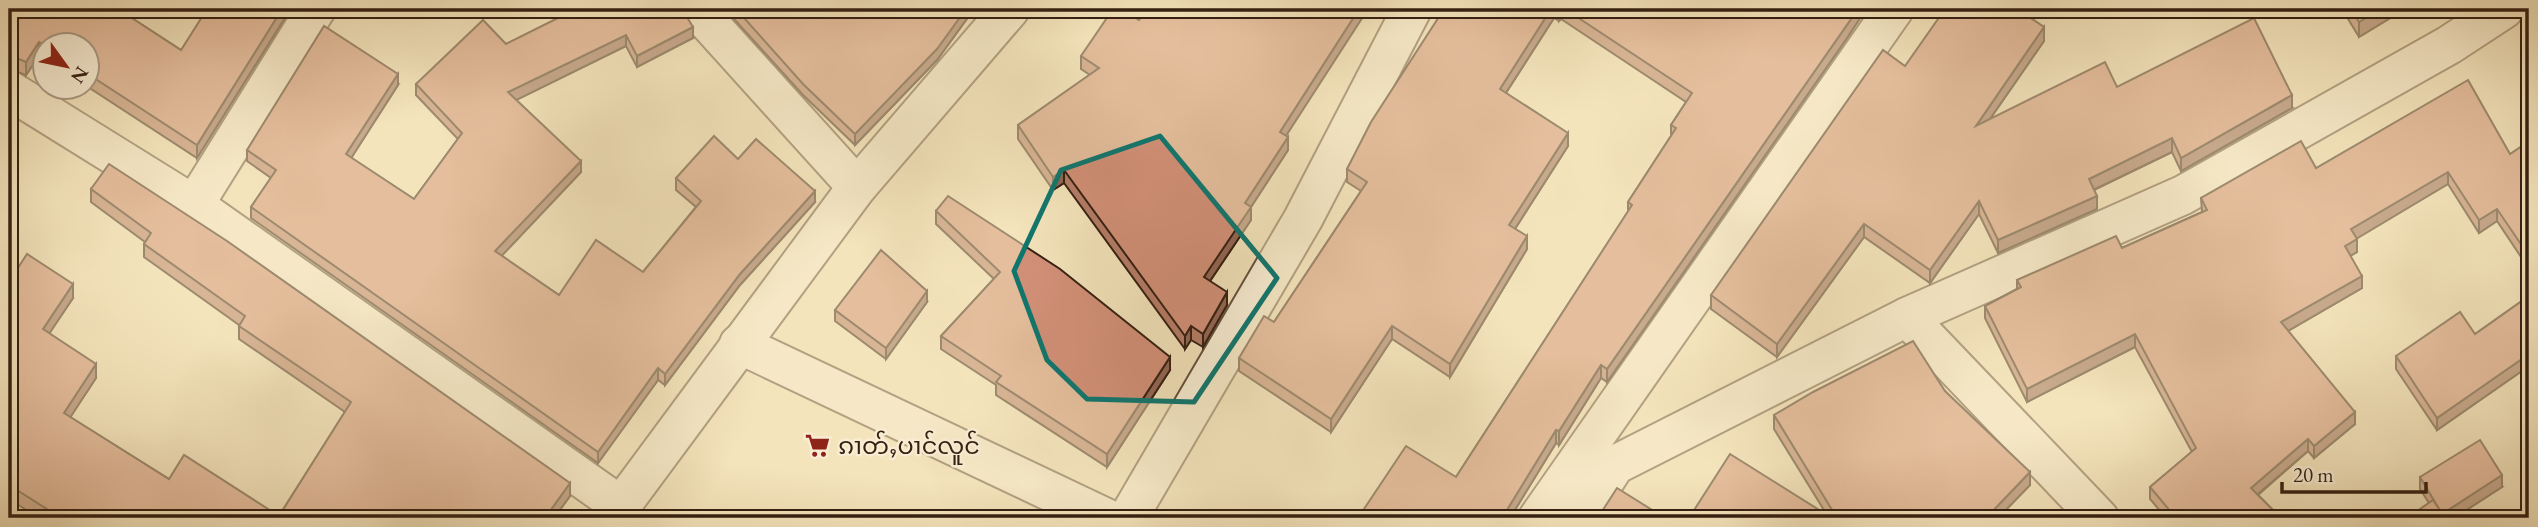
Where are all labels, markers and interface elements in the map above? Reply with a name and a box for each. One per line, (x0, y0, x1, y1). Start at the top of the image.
north arrow (32, 32, 102, 102)
text: N (65, 62, 95, 89)
place label: ၵၢတ်ႇပၢင်လူင် (838, 430, 980, 465)
supermarket icon: ၵၢတ်ႇပၢင်လူင် (804, 432, 832, 460)
scale bar (2282, 450, 2426, 494)
text: 20 m (2293, 461, 2334, 488)

